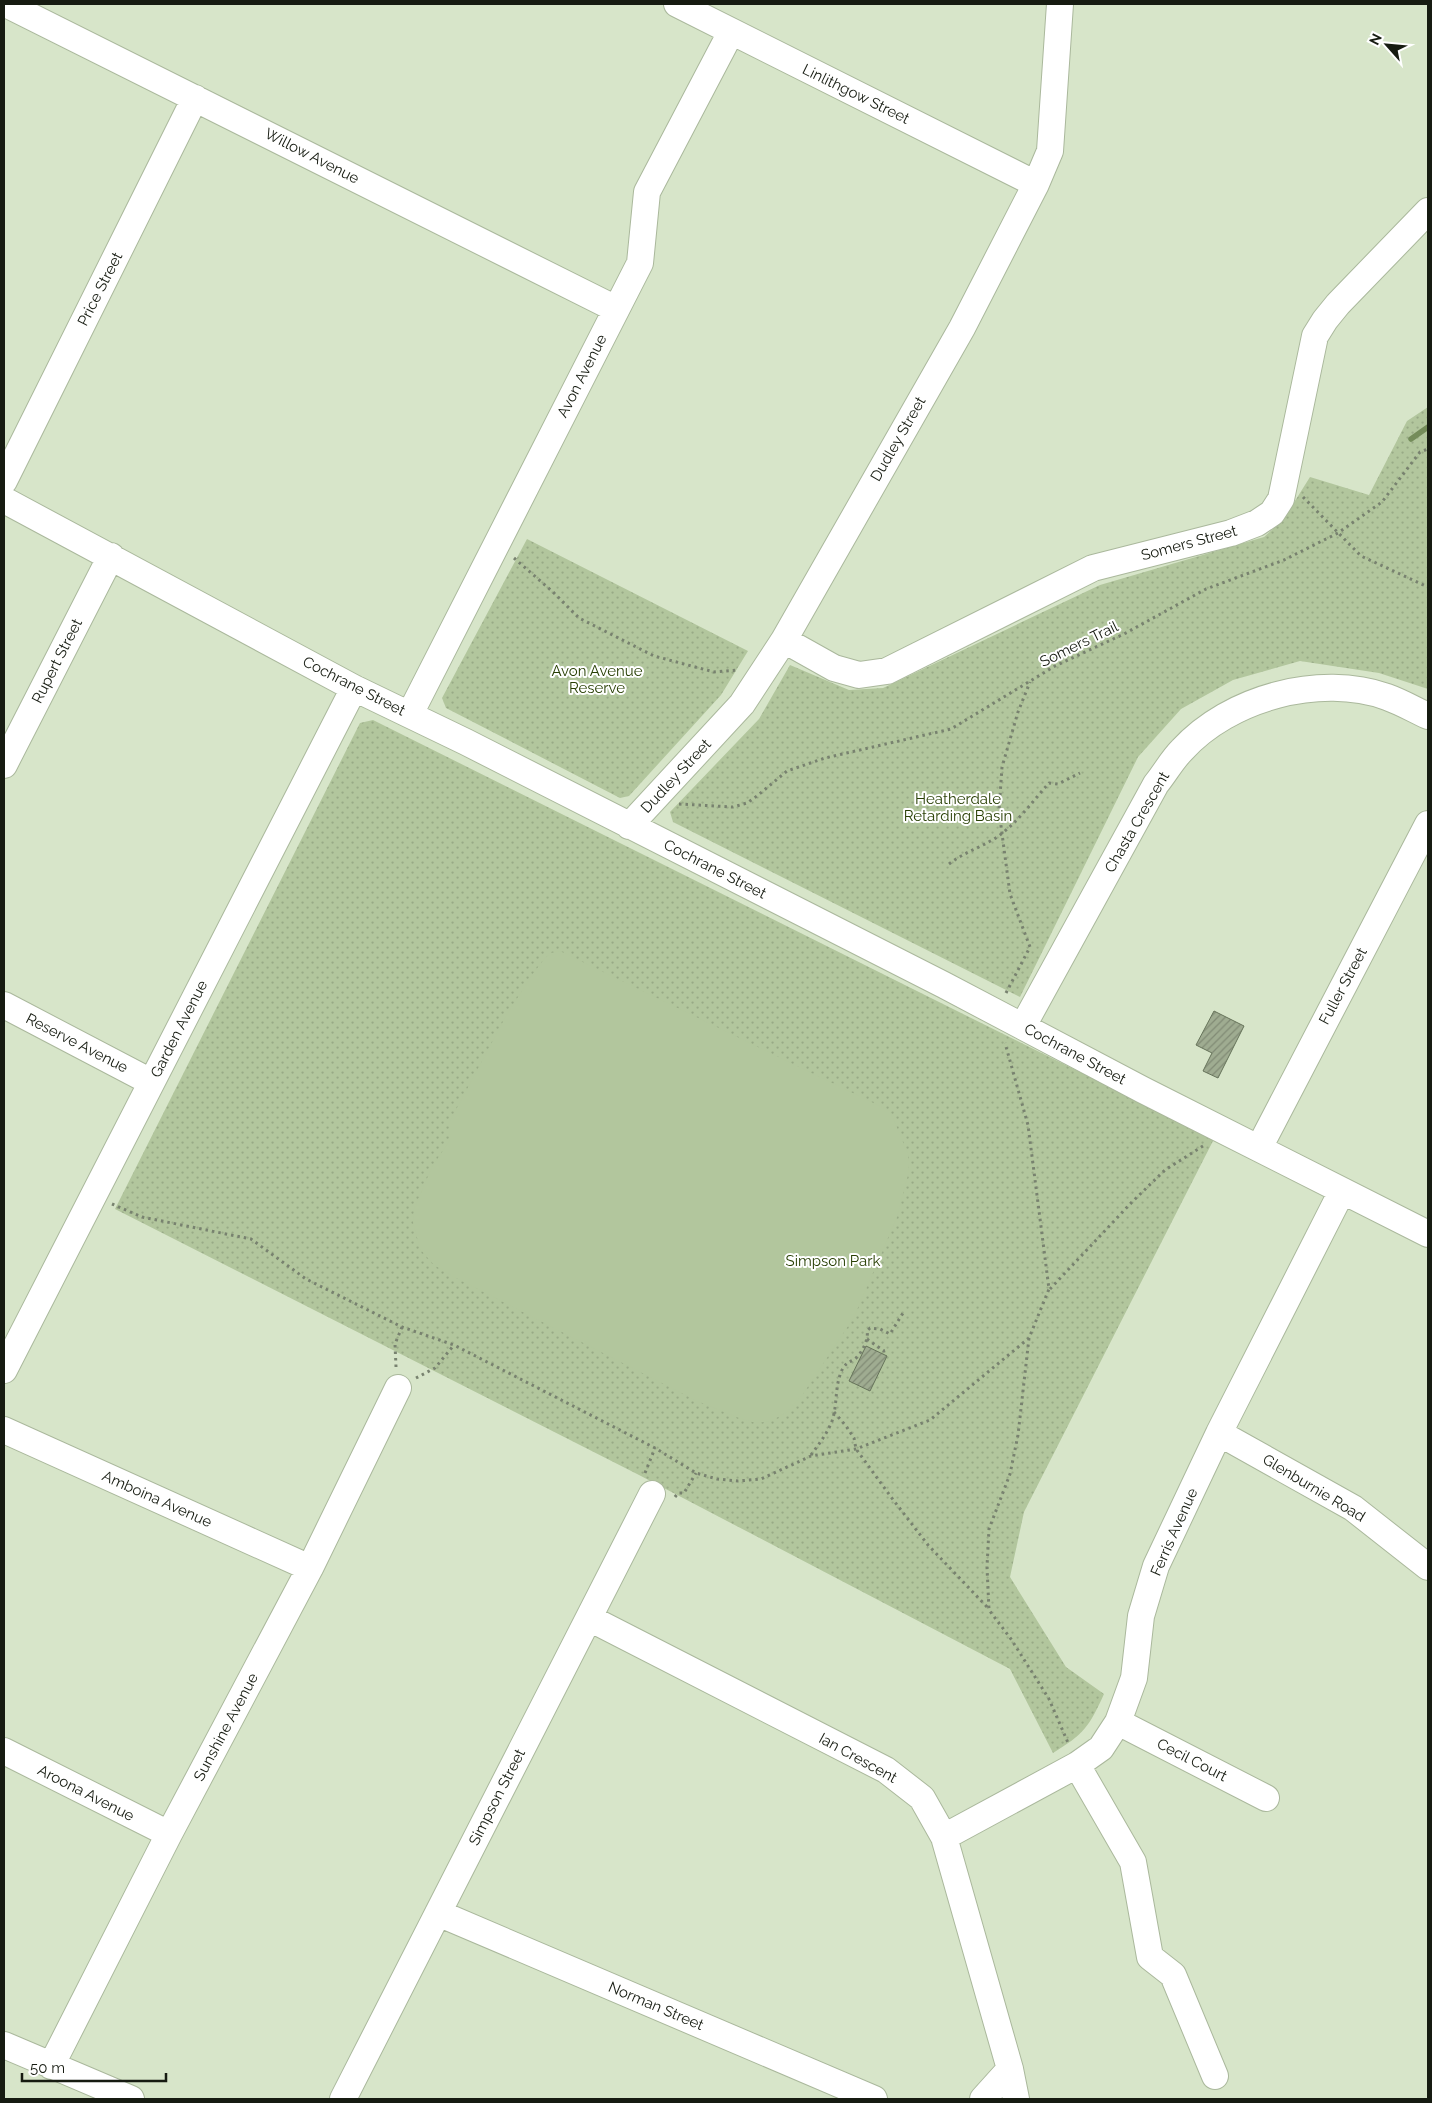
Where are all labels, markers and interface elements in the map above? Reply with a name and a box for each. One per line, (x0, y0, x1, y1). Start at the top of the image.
north arrow (1362, 20, 1412, 70)
text: N (1366, 31, 1385, 47)
street label: Linlithgow Street (799, 60, 913, 128)
street label: Willow Avenue (262, 124, 362, 188)
street label: Price Street (74, 249, 126, 329)
street label: Avon Avenue (553, 331, 611, 421)
street label: Dudley Street (867, 393, 929, 485)
street label: Somers Street (1139, 522, 1239, 564)
street label: Rupert Street (28, 616, 86, 706)
street label: Somers Trail (1037, 617, 1122, 671)
street label: Cochrane Street (300, 652, 408, 720)
park label: Avon Avenue Reserve (551, 662, 643, 697)
street label: Dudley Street (637, 735, 715, 817)
street label: Chasta Crescent (1101, 768, 1173, 876)
park label: Heatherdale Retarding Basin (904, 790, 1012, 825)
street label: Cochrane Street (661, 835, 769, 903)
street label: Fuller Street (1315, 944, 1371, 1028)
street label: Garden Avenue (147, 977, 211, 1081)
street label: Reserve Avenue (23, 1010, 131, 1077)
street label: Cochrane Street (1021, 1020, 1129, 1088)
park label: Simpson Park (786, 1252, 880, 1270)
street label: Glenburnie Road (1259, 1450, 1369, 1526)
street label: Amboina Avenue (99, 1467, 215, 1531)
street label: Ferris Avenue (1147, 1485, 1201, 1579)
street label: Sunshine Avenue (190, 1670, 262, 1784)
street label: Ian Crescent (816, 1729, 900, 1787)
street label: Cecil Court (1154, 1735, 1230, 1785)
street label: Simpson Street (465, 1746, 529, 1848)
street label: Aroona Avenue (35, 1761, 137, 1825)
street label: Norman Street (606, 1978, 706, 2034)
scale bar (22, 2050, 166, 2082)
text: 50 m (30, 2059, 65, 2077)

